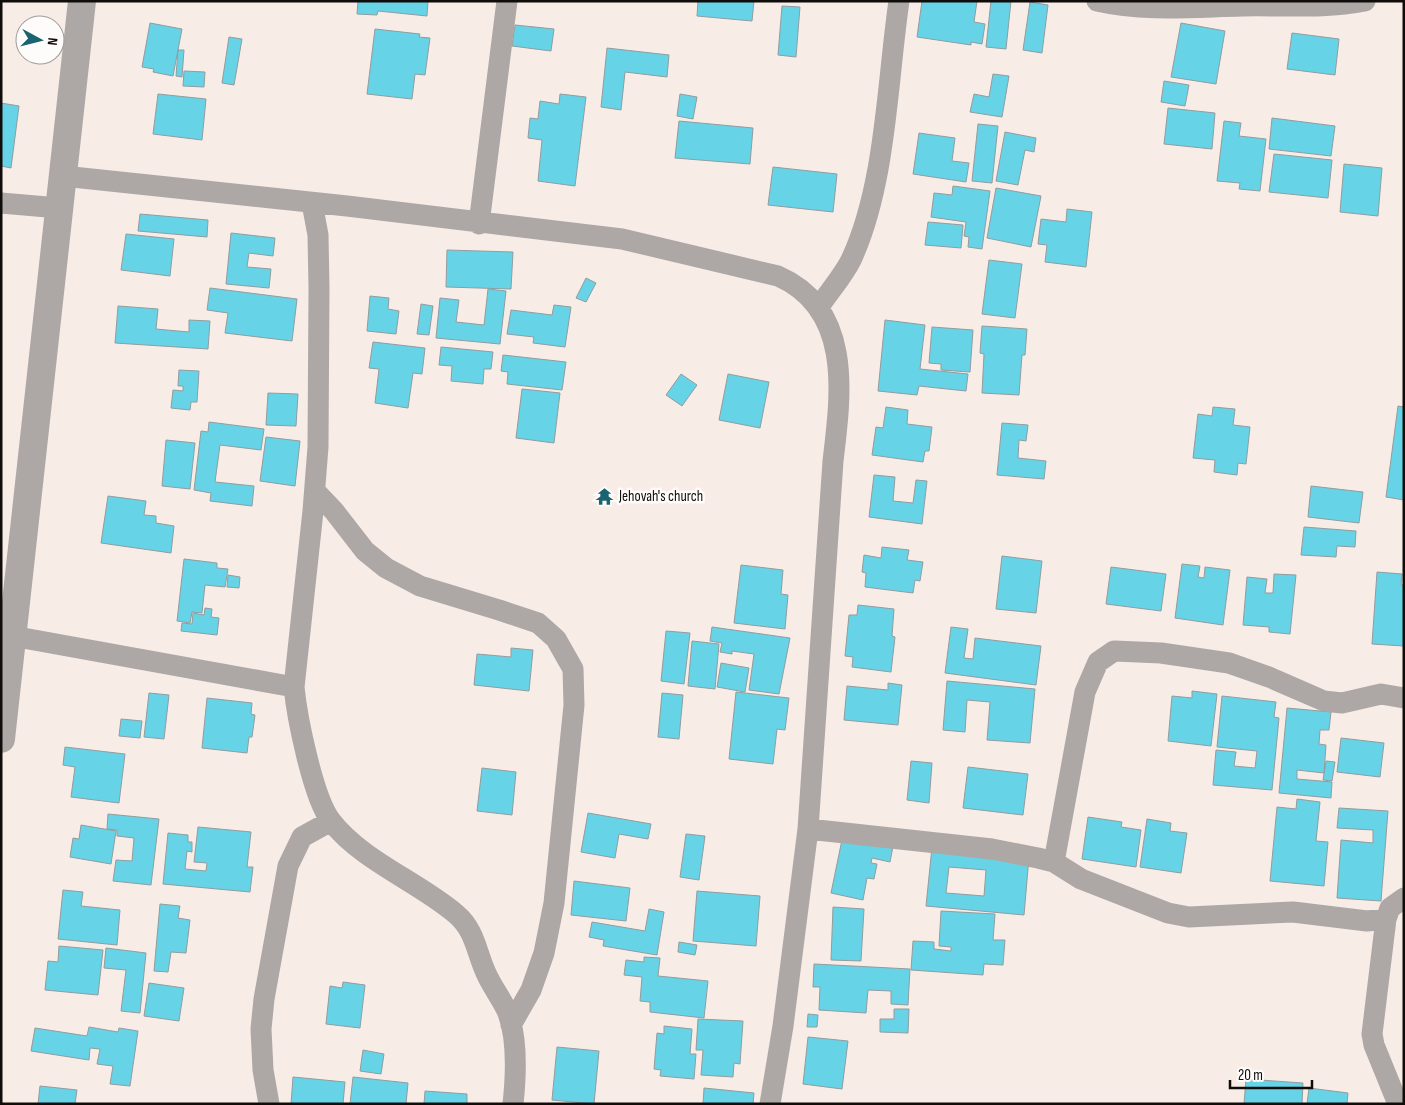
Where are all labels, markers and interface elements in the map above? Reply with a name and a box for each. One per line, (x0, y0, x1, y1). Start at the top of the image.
north arrow (15, 15, 65, 65)
text: N (44, 37, 61, 46)
temple icon: Jehovah's church (595, 486, 615, 506)
place label: Jehovah's church (618, 487, 703, 506)
scale bar (1230, 1058, 1312, 1090)
text: 20 m (1238, 1066, 1263, 1085)

